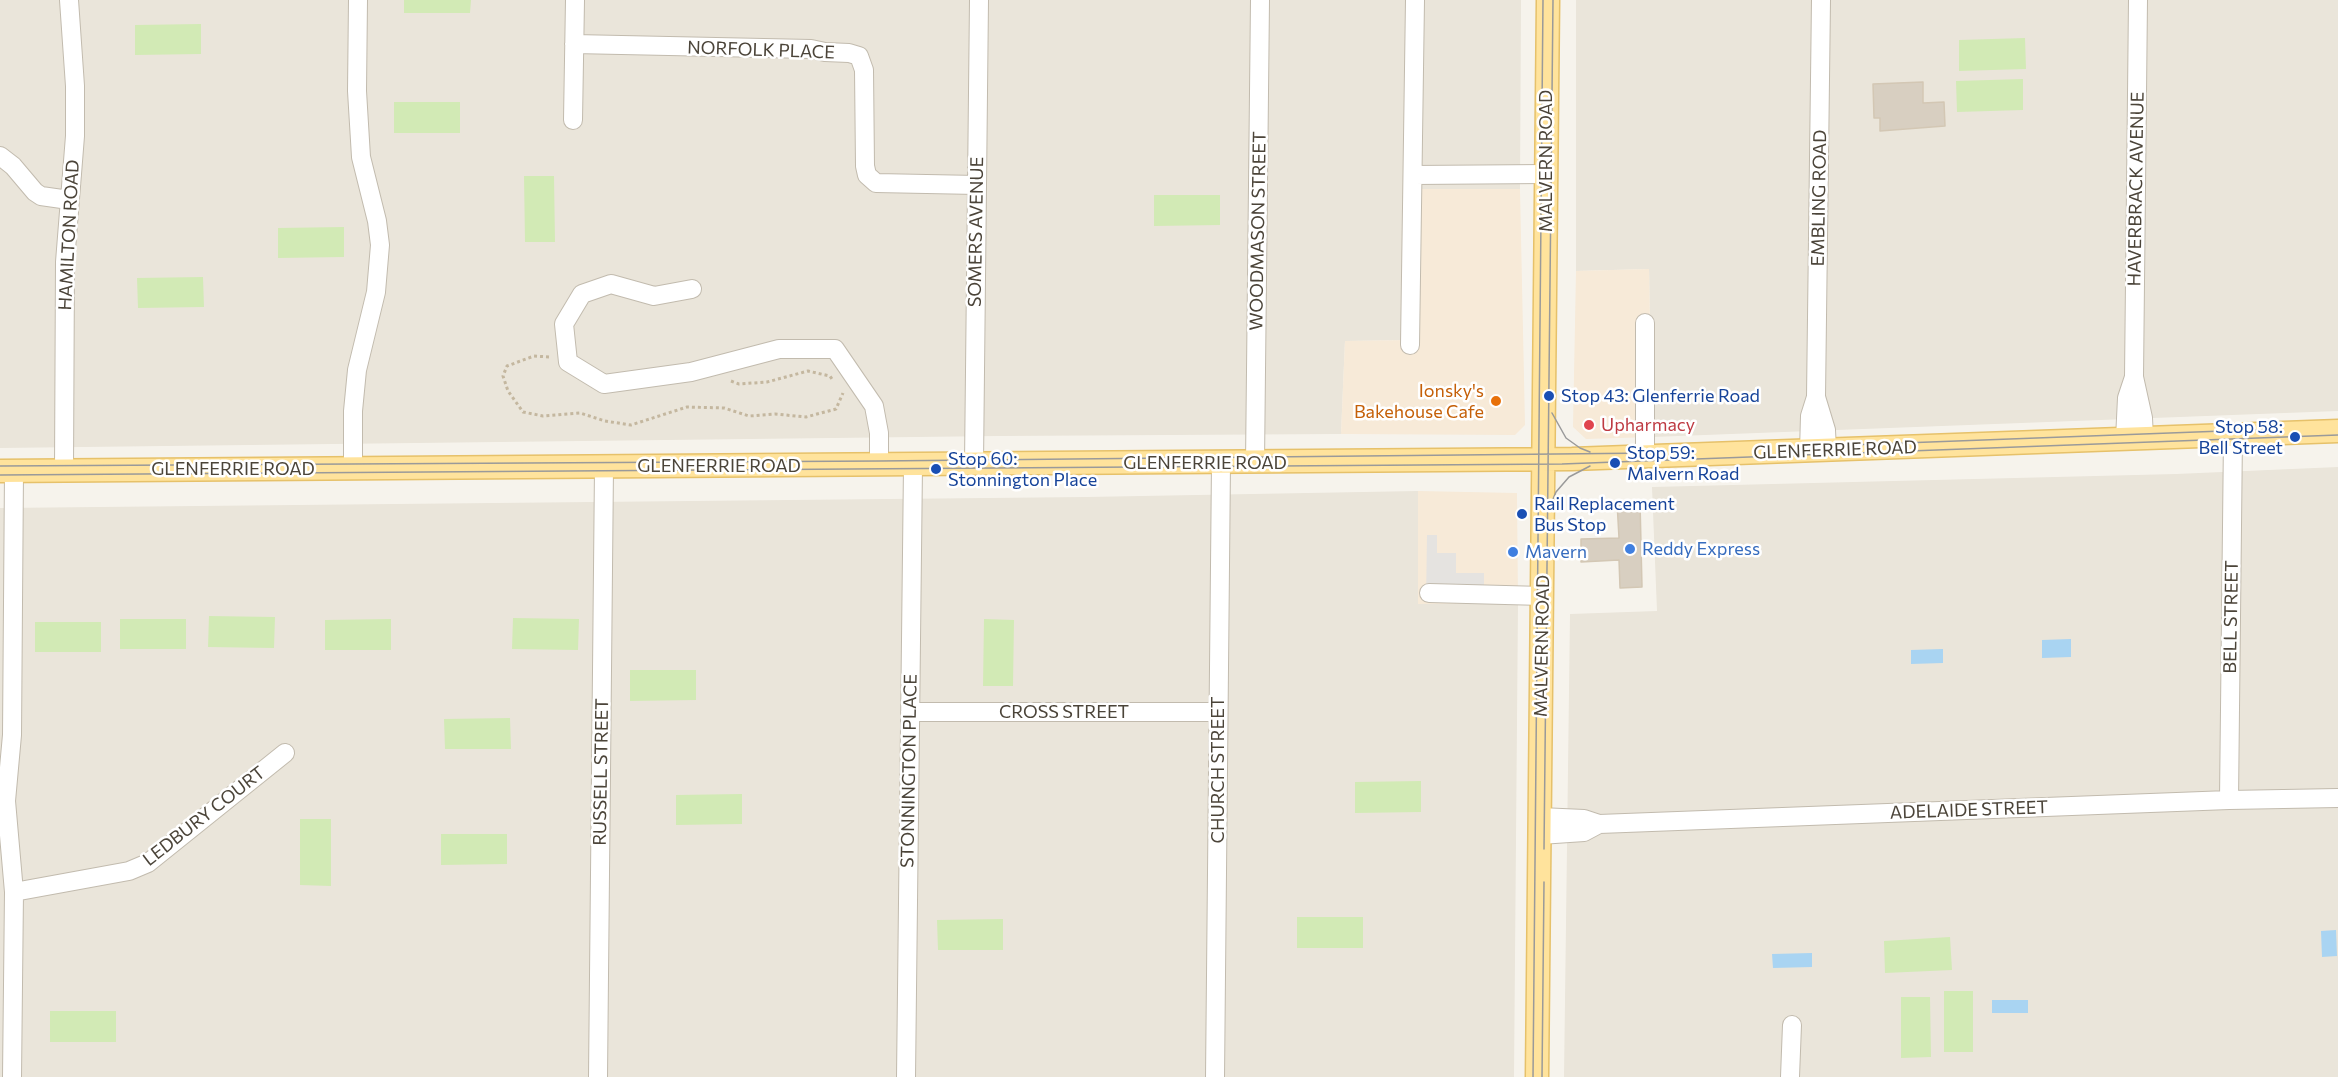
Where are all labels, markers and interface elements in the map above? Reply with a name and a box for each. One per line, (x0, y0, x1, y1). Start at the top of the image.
street label: NORFOLK PLACE (687, 37, 835, 63)
street label: MALVERN ROAD (1535, 90, 1557, 232)
street label: HAVERBRACK AVENUE (2124, 91, 2148, 287)
street label: EMBLING ROAD (1807, 129, 1831, 267)
street label: WOODMASON STREET (1245, 131, 1271, 331)
street label: SOMERS AVENUE (964, 157, 988, 307)
street label: HAMILTON ROAD (54, 159, 84, 311)
place label: Ionsky's Bakehouse Cafe (1354, 380, 1484, 422)
place label: Stop 43: Glenferrie Road (1561, 385, 1760, 407)
marker: Stop 43: Glenferrie Road (1542, 389, 1556, 403)
marker: Ionsky's Bakehouse Cafe (1489, 394, 1503, 408)
place label: Upharmacy (1601, 414, 1695, 436)
place label: Stop 58: Bell Street (2198, 416, 2283, 458)
marker: Upharmacy (1582, 418, 1596, 432)
marker: Stop 58: Bell Street (2288, 430, 2302, 444)
street label: GLENFERRIE ROAD (1753, 436, 1917, 464)
place label: Stop 59: Malvern Road (1627, 442, 1739, 484)
place label: Stop 60: Stonnington Place (948, 448, 1097, 490)
street label: GLENFERRIE ROAD (1123, 452, 1287, 474)
street label: GLENFERRIE ROAD (637, 455, 801, 477)
marker: Stop 59: Malvern Road (1608, 456, 1622, 470)
street label: GLENFERRIE ROAD (151, 458, 315, 480)
marker: Stop 60: Stonnington Place (929, 462, 943, 476)
place label: Rail Replacement Bus Stop (1534, 493, 1675, 536)
marker: Rail Replacement Bus Stop (1515, 507, 1529, 521)
place label: Reddy Express (1642, 538, 1760, 560)
place label: Mavern (1525, 541, 1587, 563)
marker: Reddy Express (1623, 542, 1637, 556)
marker: Mavern (1506, 545, 1520, 559)
street label: BELL STREET (2219, 560, 2243, 674)
street label: MALVERN ROAD (1530, 575, 1554, 717)
street label: STONNINGTON PLACE (897, 674, 921, 868)
street label: CHURCH STREET (1207, 697, 1229, 843)
street label: RUSSELL STREET (589, 698, 613, 846)
street label: CROSS STREET (999, 701, 1129, 723)
street label: LEDBURY COURT (139, 762, 269, 870)
street label: ADELAIDE STREET (1890, 796, 2048, 824)

